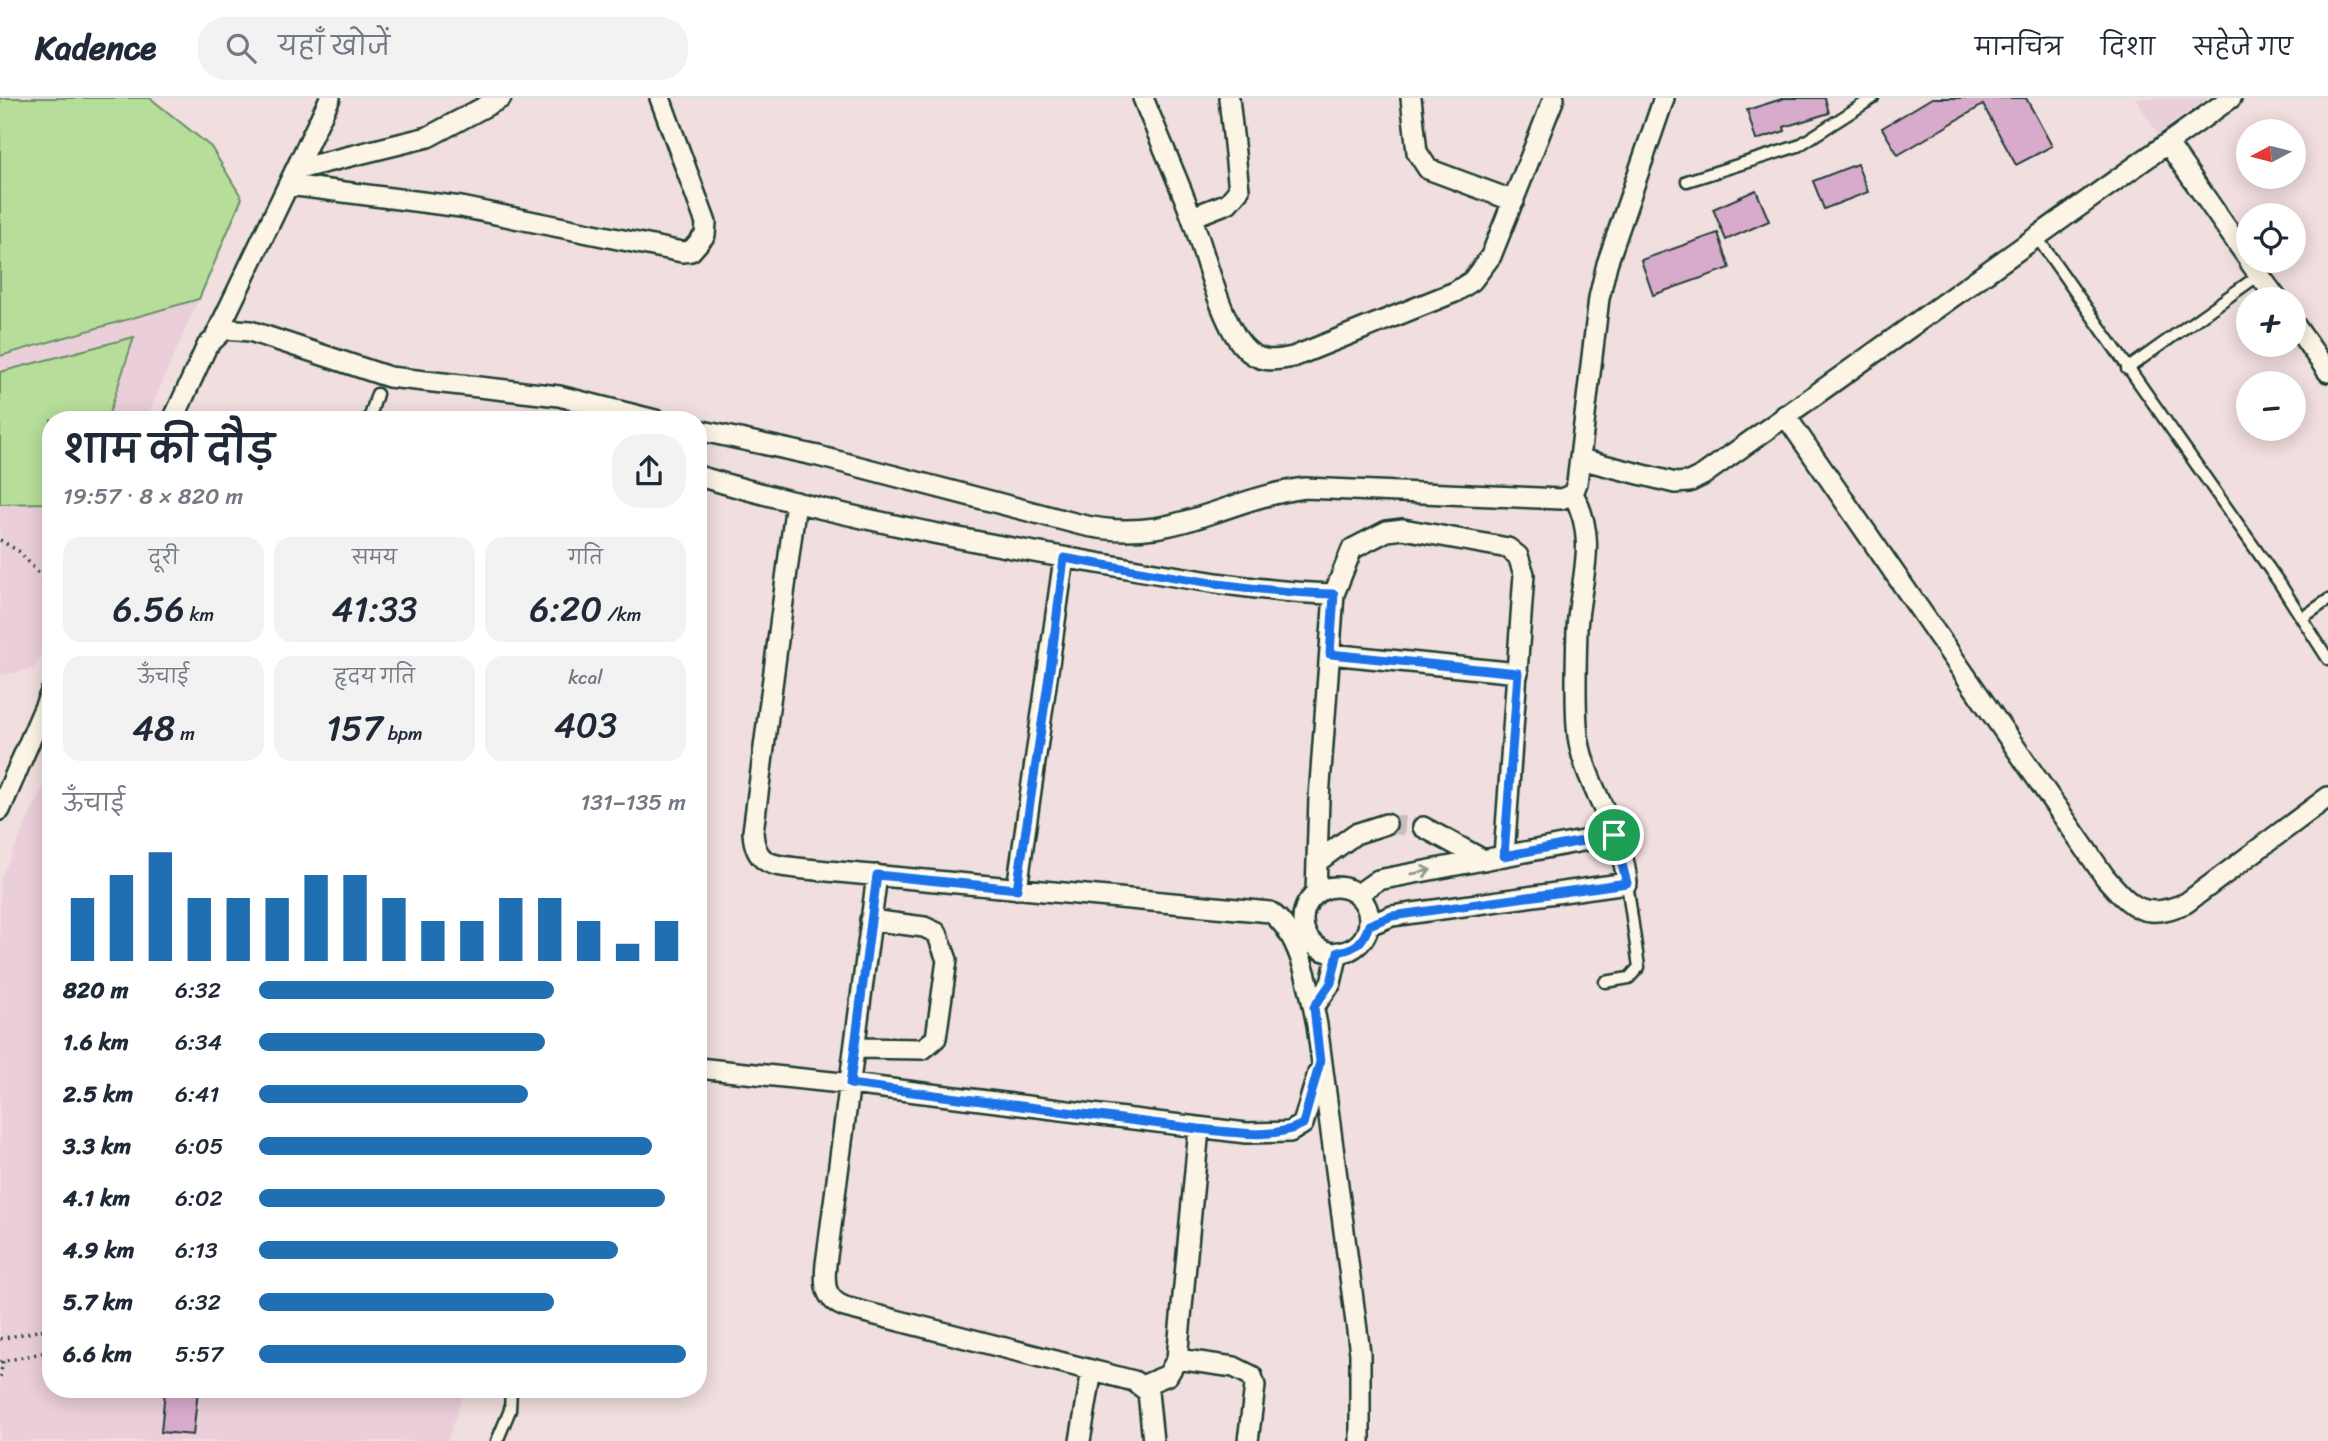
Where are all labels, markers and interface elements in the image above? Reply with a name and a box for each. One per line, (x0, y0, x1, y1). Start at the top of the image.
search box (198, 17, 688, 80)
text: Kadence (35, 19, 156, 77)
text: यहाँ खोजें (278, 23, 390, 69)
text: मानचित्र (1975, 26, 2063, 68)
text: दिशा (2101, 26, 2155, 68)
text: सहेजे गए (2193, 26, 2293, 68)
icon: search (222, 29, 260, 67)
north arrow (2236, 119, 2306, 189)
map controls (2236, 119, 2306, 441)
button: locate (2236, 203, 2306, 273)
button: + (2236, 287, 2306, 357)
button: − (2236, 371, 2306, 441)
text: शाम की दौड़ (63, 416, 274, 483)
button: share (612, 434, 686, 508)
text: 19:57 · 8 × 820 m (63, 476, 243, 517)
text: दूरी (149, 541, 178, 574)
text: समय (352, 541, 397, 574)
text: गति (568, 541, 603, 574)
text: 6.56 (113, 578, 185, 640)
text: 41:33 (332, 578, 417, 640)
text: 6:20 (530, 578, 602, 640)
text: km (185, 598, 214, 631)
text: /km (602, 598, 641, 631)
text: ऊँचाई (138, 660, 189, 693)
text: हृदय गति (334, 660, 415, 693)
text: kcal (568, 661, 603, 694)
text: 403 (554, 694, 617, 756)
text: 48 (132, 697, 175, 759)
text: 157 (326, 697, 383, 759)
text: m (175, 717, 195, 750)
text: bpm (383, 717, 423, 750)
text: 131–135 m (580, 782, 686, 823)
text: ऊँचाई (63, 783, 125, 824)
pin (1584, 805, 1644, 865)
icon: arrive (1595, 816, 1633, 854)
one-way arrow (1409, 865, 1432, 878)
text: 820 m (63, 970, 128, 1011)
text: 6:32 (175, 970, 221, 1011)
text: 1.6 km (63, 1022, 129, 1063)
text: 6:34 (175, 1022, 222, 1063)
text: 2.5 km (63, 1074, 133, 1115)
text: 6:41 (175, 1074, 219, 1115)
text: 3.3 km (63, 1126, 131, 1167)
text: 6:05 (175, 1126, 224, 1167)
text: 4.1 km (63, 1178, 130, 1219)
text: 6:02 (175, 1178, 223, 1219)
text: 4.9 km (63, 1230, 134, 1271)
text: 6:13 (175, 1230, 218, 1271)
text: 5.7 km (63, 1282, 133, 1323)
text: 6:32 (175, 1282, 221, 1323)
text: 6.6 km (63, 1334, 132, 1375)
text: 5:57 (175, 1334, 223, 1375)

